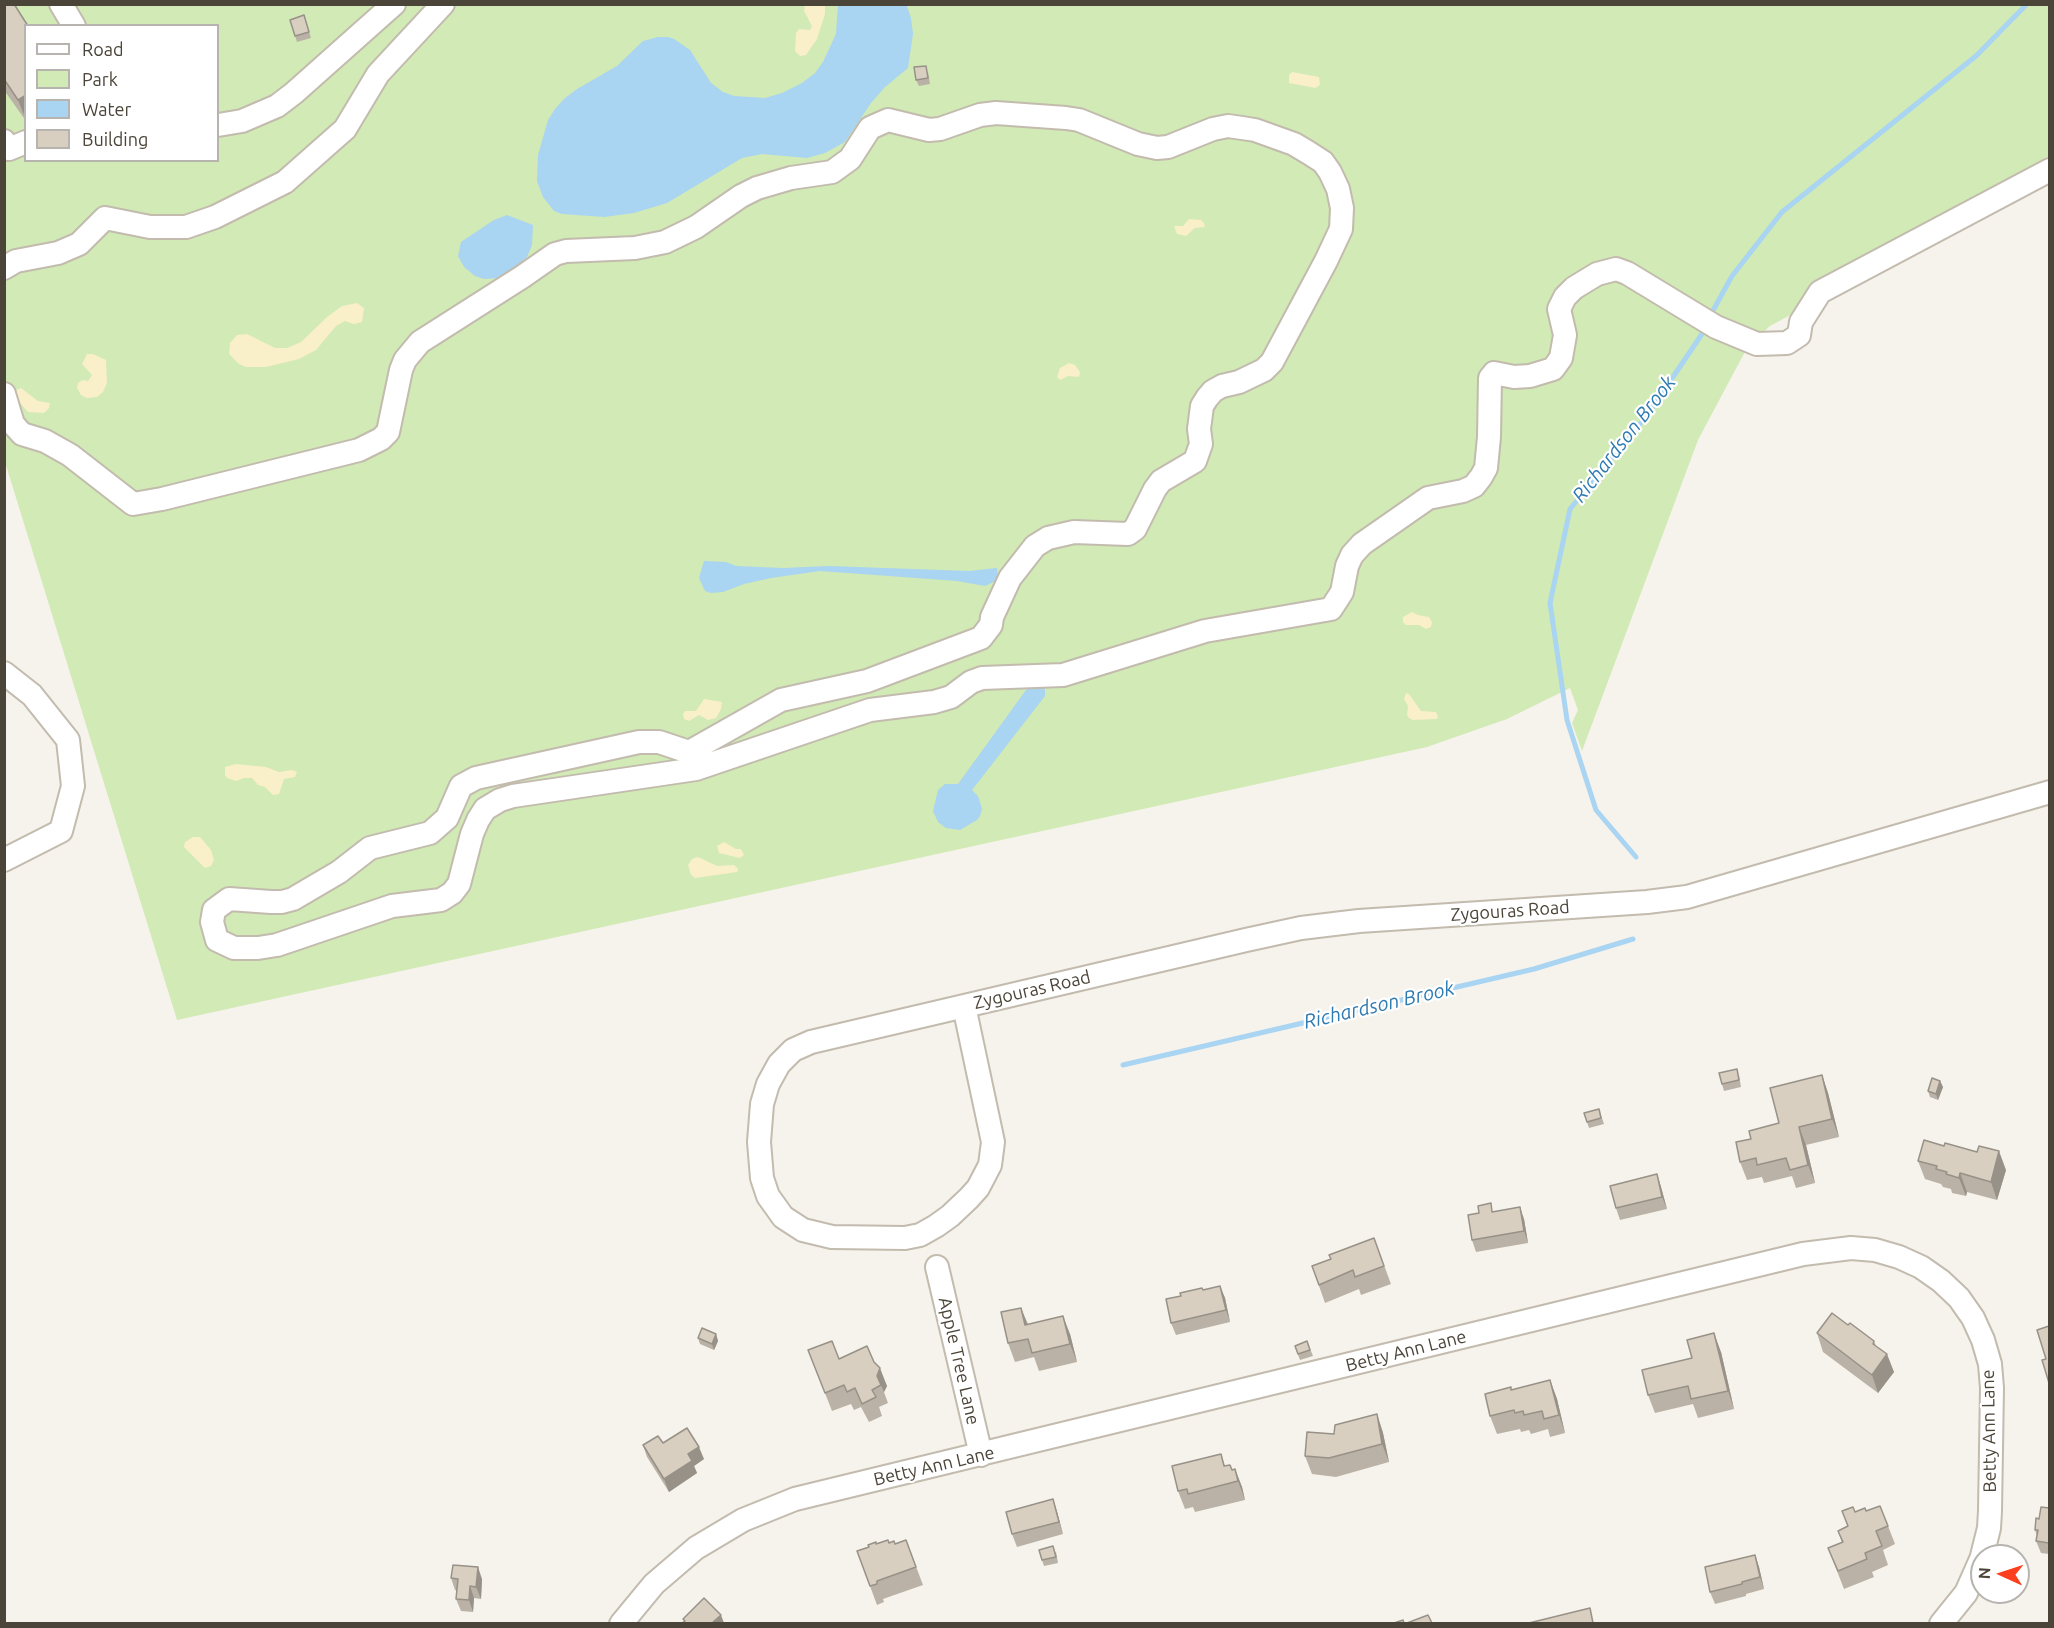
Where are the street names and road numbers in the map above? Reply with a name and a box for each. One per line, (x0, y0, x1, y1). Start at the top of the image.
street label: Zygouras Road (1450, 896, 1570, 926)
street label: Zygouras Road (971, 966, 1093, 1014)
street label: Apple Tree Lane (934, 1295, 984, 1427)
street label: Betty Ann Lane (1344, 1326, 1468, 1376)
street label: Betty Ann Lane (1977, 1369, 2001, 1493)
street label: Betty Ann Lane (871, 1442, 997, 1490)

